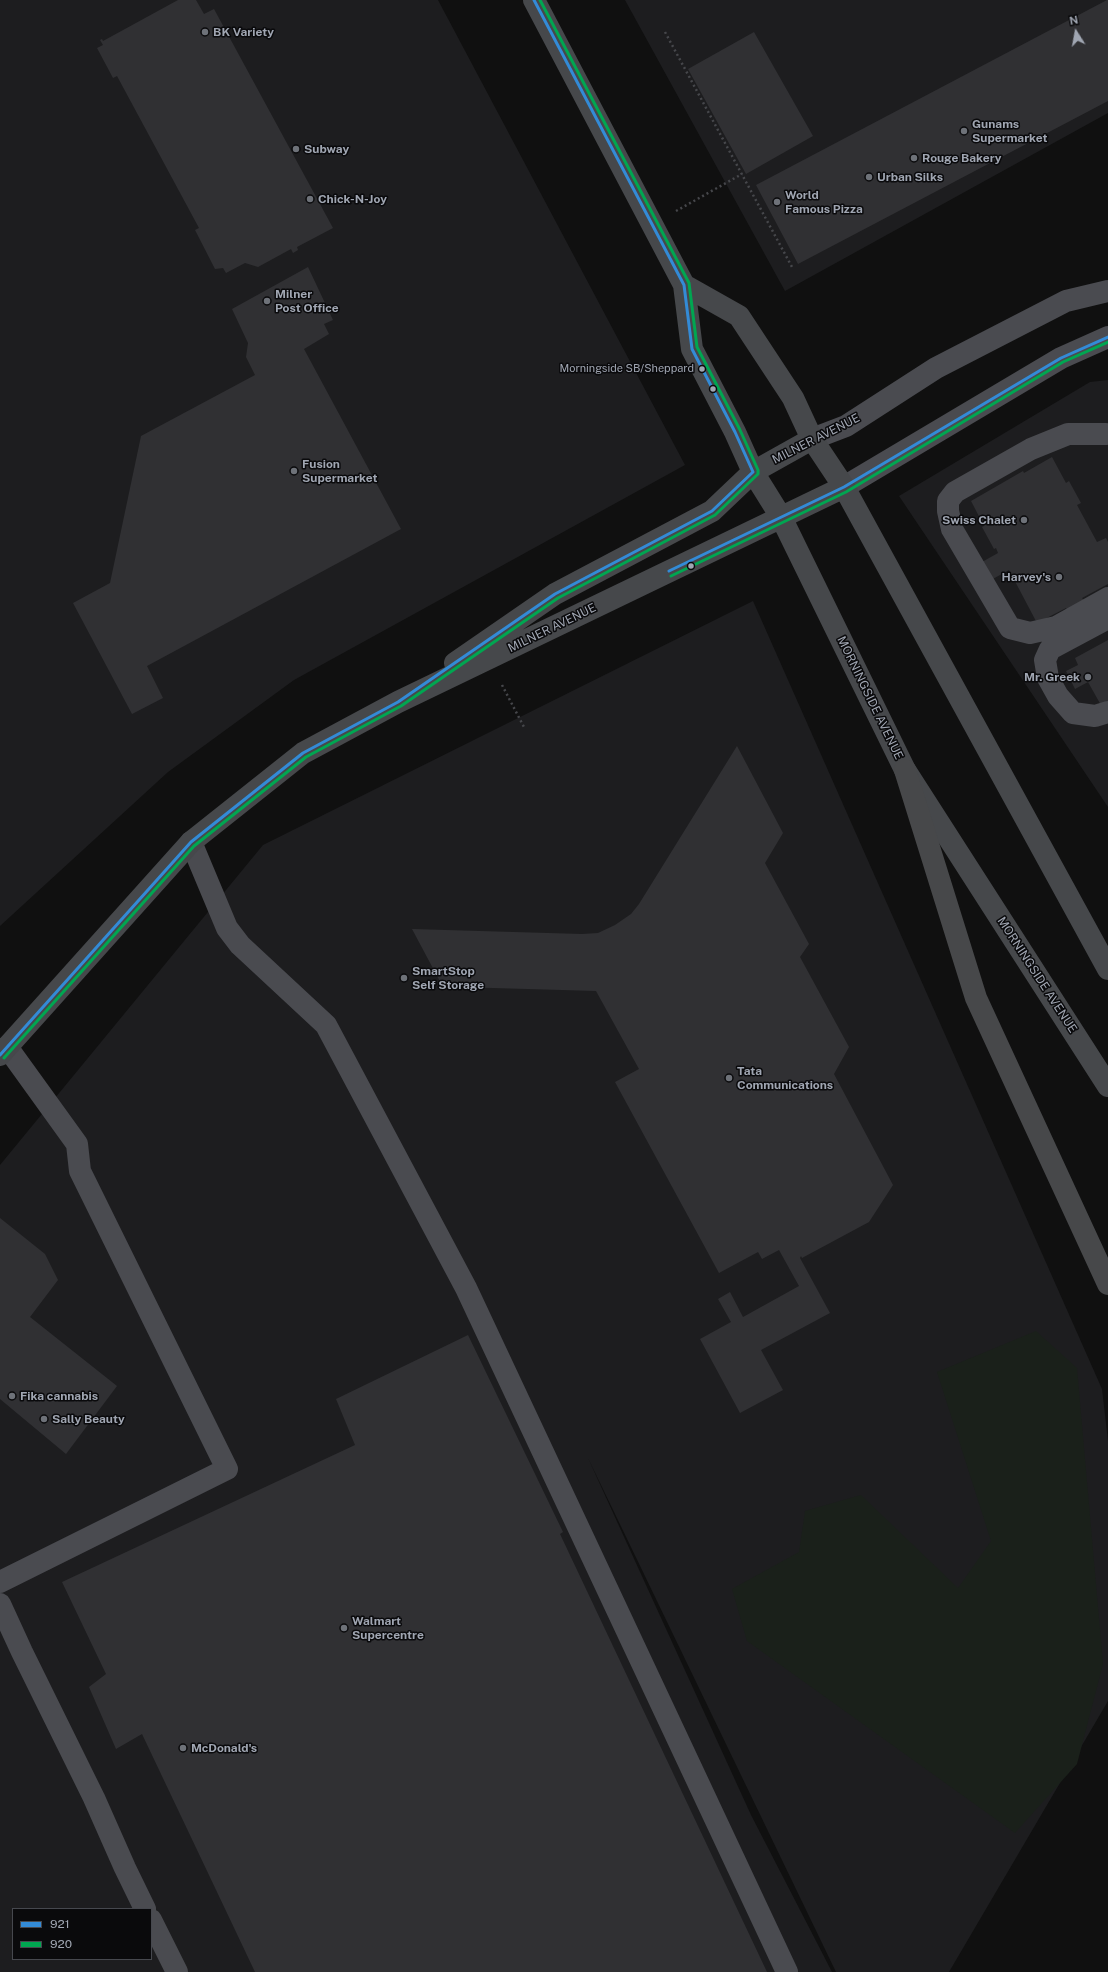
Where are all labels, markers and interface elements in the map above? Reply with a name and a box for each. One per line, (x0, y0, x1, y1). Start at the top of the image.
north arrow (1056, 12, 1096, 52)
text: N (1068, 14, 1079, 27)
place label: BK Variety (213, 25, 274, 39)
marker: BK Variety (200, 27, 210, 37)
place label: Gunams Supermarket (972, 117, 1047, 145)
marker: Gunams Supermarket (959, 126, 969, 136)
place label: Subway (304, 142, 349, 156)
marker: Subway (291, 144, 301, 154)
place label: Rouge Bakery (922, 151, 1002, 165)
marker: Rouge Bakery (909, 153, 919, 163)
place label: Urban Silks (877, 170, 943, 184)
marker: Urban Silks (864, 172, 874, 182)
place label: World Famous Pizza (785, 188, 863, 216)
place label: Chick-N-Joy (318, 192, 387, 206)
marker: Chick-N-Joy (305, 194, 315, 204)
marker: World Famous Pizza (772, 197, 782, 207)
place label: Milner Post Office (275, 287, 339, 315)
marker: Milner Post Office (262, 296, 272, 306)
place label: Morningside SB/Sheppard (560, 362, 694, 376)
marker: Morningside SB/Sheppard (697, 364, 707, 374)
unlabelled marker (708, 384, 718, 394)
street label: MILNER AVENUE (770, 411, 862, 467)
place label: Fusion Supermarket (302, 457, 377, 485)
marker: Fusion Supermarket (289, 466, 299, 476)
place label: Swiss Chalet (942, 513, 1016, 527)
marker: Swiss Chalet (1019, 515, 1029, 525)
unlabelled marker (686, 561, 696, 571)
place label: Harvey's (1002, 570, 1051, 584)
marker: Harvey's (1054, 572, 1064, 582)
street label: MILNER AVENUE (506, 600, 598, 656)
street label: MORNINGSIDE AVENUE (834, 634, 906, 762)
place label: Mr. Greek (1024, 670, 1080, 684)
marker: Mr. Greek (1083, 672, 1093, 682)
street label: MORNINGSIDE AVENUE (994, 914, 1080, 1036)
place label: SmartStop Self Storage (412, 964, 484, 992)
marker: SmartStop Self Storage (399, 973, 409, 983)
place label: Tata Communications (737, 1064, 833, 1092)
marker: Tata Communications (724, 1073, 734, 1083)
place label: Fika cannabis (20, 1389, 98, 1403)
marker: Fika cannabis (7, 1391, 17, 1401)
place label: Sally Beauty (52, 1412, 125, 1426)
marker: Sally Beauty (39, 1414, 49, 1424)
place label: Walmart Supercentre (352, 1614, 424, 1642)
marker: Walmart Supercentre (339, 1623, 349, 1633)
place label: McDonald's (191, 1741, 257, 1755)
marker: McDonald's (178, 1743, 188, 1753)
legend (12, 1908, 152, 1960)
text: 921 (50, 1917, 70, 1931)
text: 920 (50, 1937, 72, 1951)

